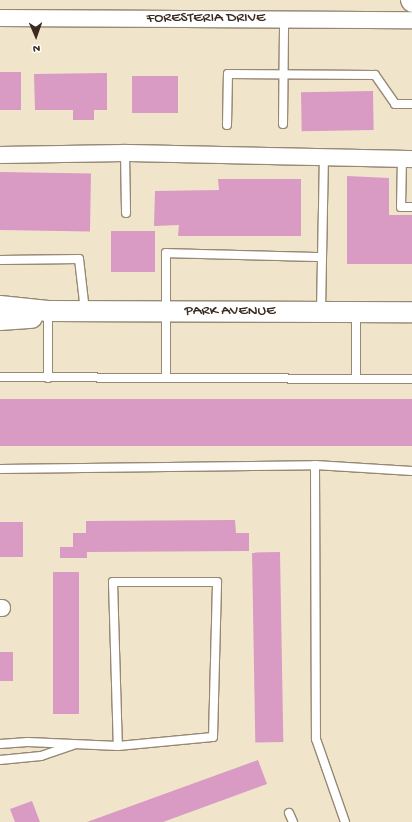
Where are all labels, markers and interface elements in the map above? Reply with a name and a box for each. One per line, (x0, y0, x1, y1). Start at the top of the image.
street label: FORESTERIA DRIVE (147, 10, 265, 28)
north arrow (16, 16, 56, 56)
text: N (33, 42, 40, 54)
street label: PARK AVENUE (184, 303, 276, 321)

